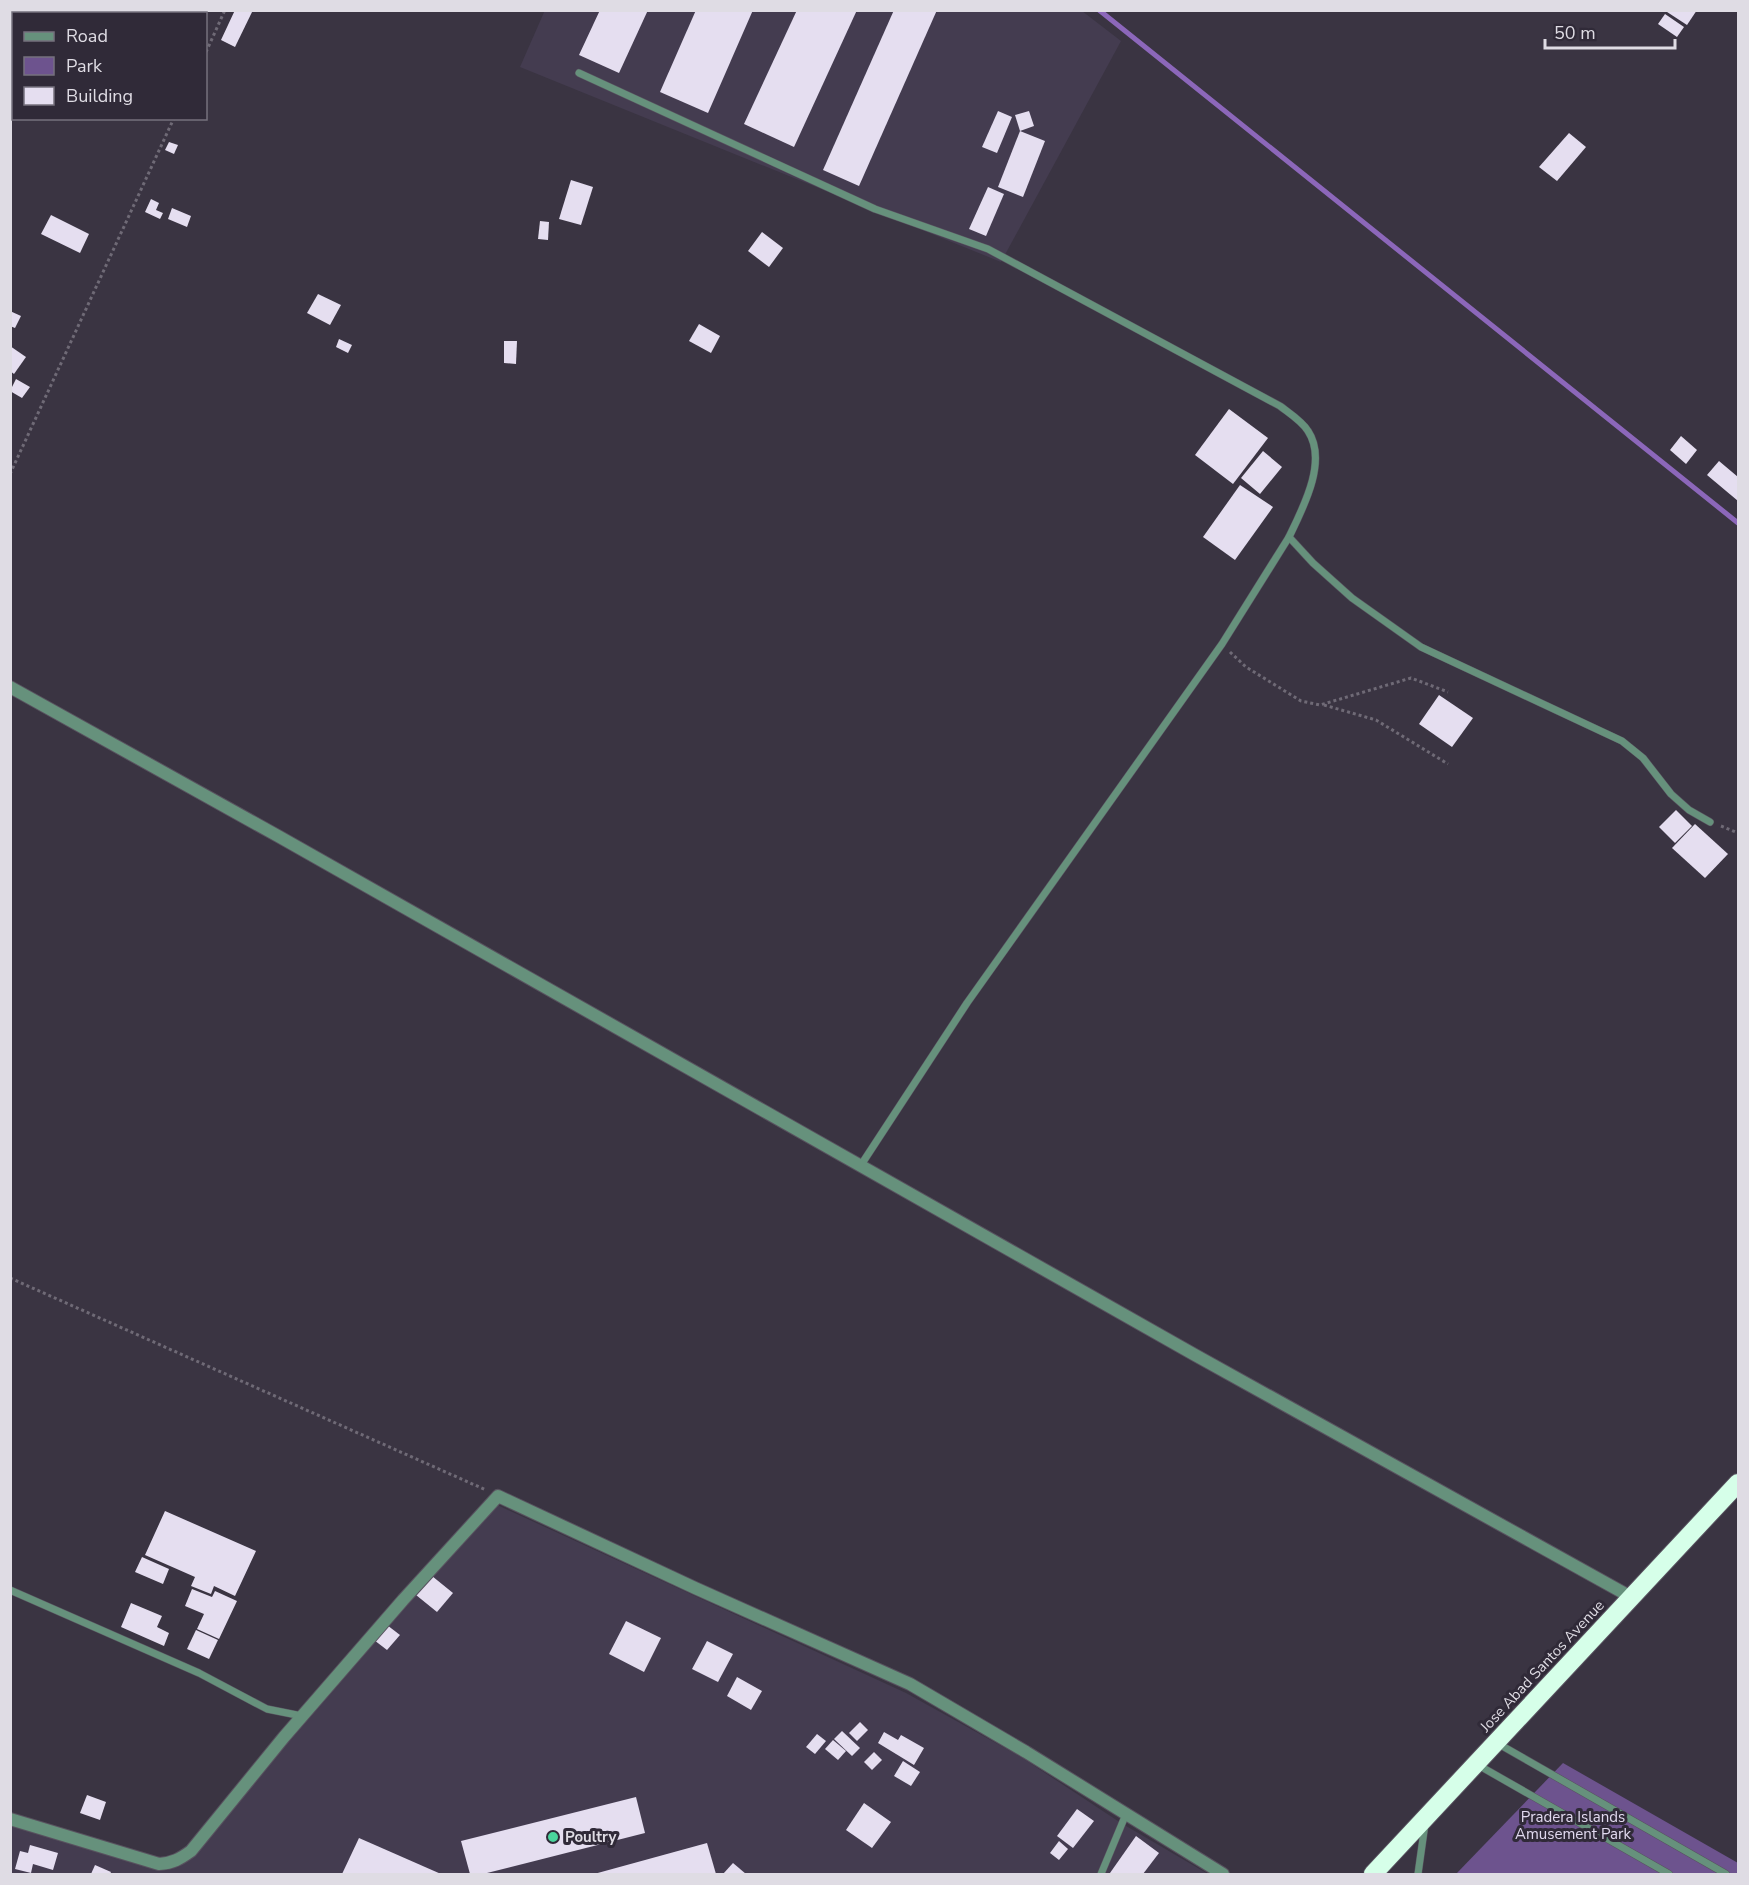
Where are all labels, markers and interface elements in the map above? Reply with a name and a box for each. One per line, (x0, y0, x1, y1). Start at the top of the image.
legend (12, 12, 207, 120)
scale bar (1545, 12, 1676, 50)
text: 50 m (1554, 21, 1596, 45)
text: Road (66, 24, 108, 48)
text: Park (66, 54, 103, 78)
text: Building (66, 84, 133, 108)
street label: Jose Abad Santos Avenue (1475, 1596, 1609, 1737)
park label: Pradera Islands Amusement Park (1515, 1807, 1631, 1844)
place label: Poultry (565, 1827, 616, 1847)
marker: Poultry (546, 1830, 560, 1844)

